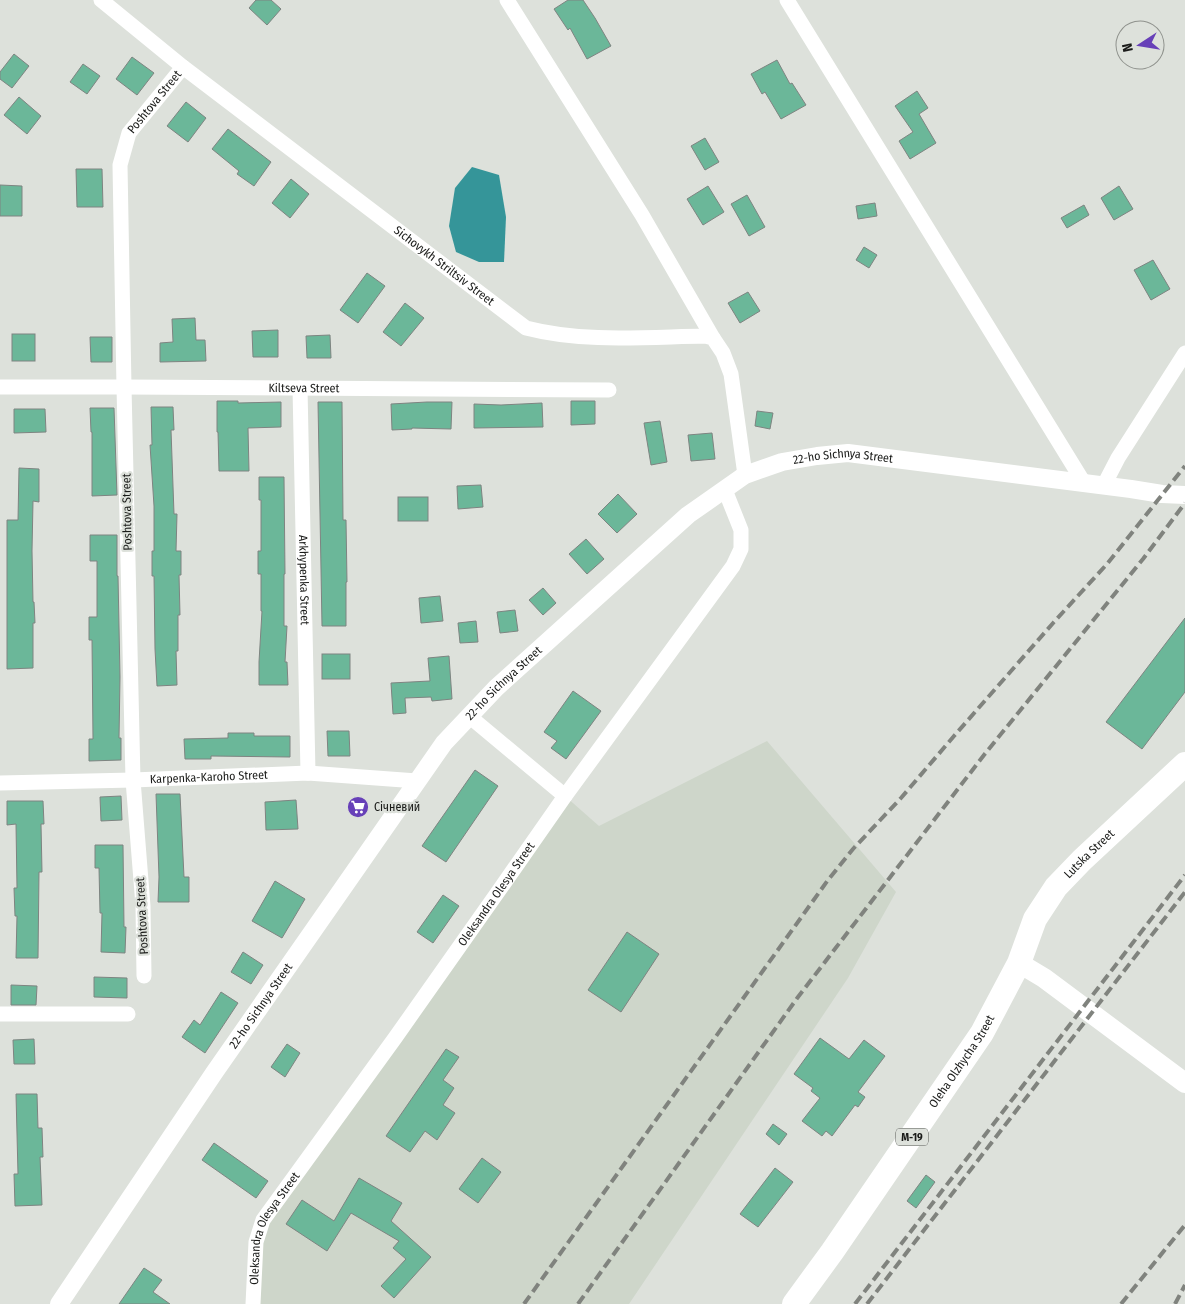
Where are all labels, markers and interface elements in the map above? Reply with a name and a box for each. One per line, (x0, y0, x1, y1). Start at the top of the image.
north arrow (1115, 20, 1165, 70)
text: N (1119, 42, 1137, 53)
street label: Poshtova Street (125, 68, 184, 136)
street label: Sichovykh Striltsiv Street (391, 223, 497, 308)
street label: Kiltseva Street (268, 381, 340, 395)
street label: 22-ho Sichnya Street (792, 446, 894, 467)
street label: Poshtova Street (119, 473, 135, 551)
street label: Arkhypenka Street (296, 535, 312, 625)
street label: 22-ho Sichnya Street (462, 643, 545, 723)
street label: Karpenka-Karoho Street (150, 768, 268, 786)
supermarket icon: Січневий (346, 795, 370, 819)
place label: Січневий (374, 800, 420, 814)
street label: Lutska Street (1061, 827, 1117, 881)
street label: Oleksandra Olesya Street (455, 839, 538, 949)
street label: Poshtova Street (133, 877, 151, 955)
street label: 22-ho Sichnya Street (226, 961, 295, 1051)
street label: Oleha Olzhycha Street (926, 1013, 997, 1110)
road number: М-19 (896, 1128, 928, 1146)
street label: Oleksandra Olesya Street (247, 1169, 302, 1285)

